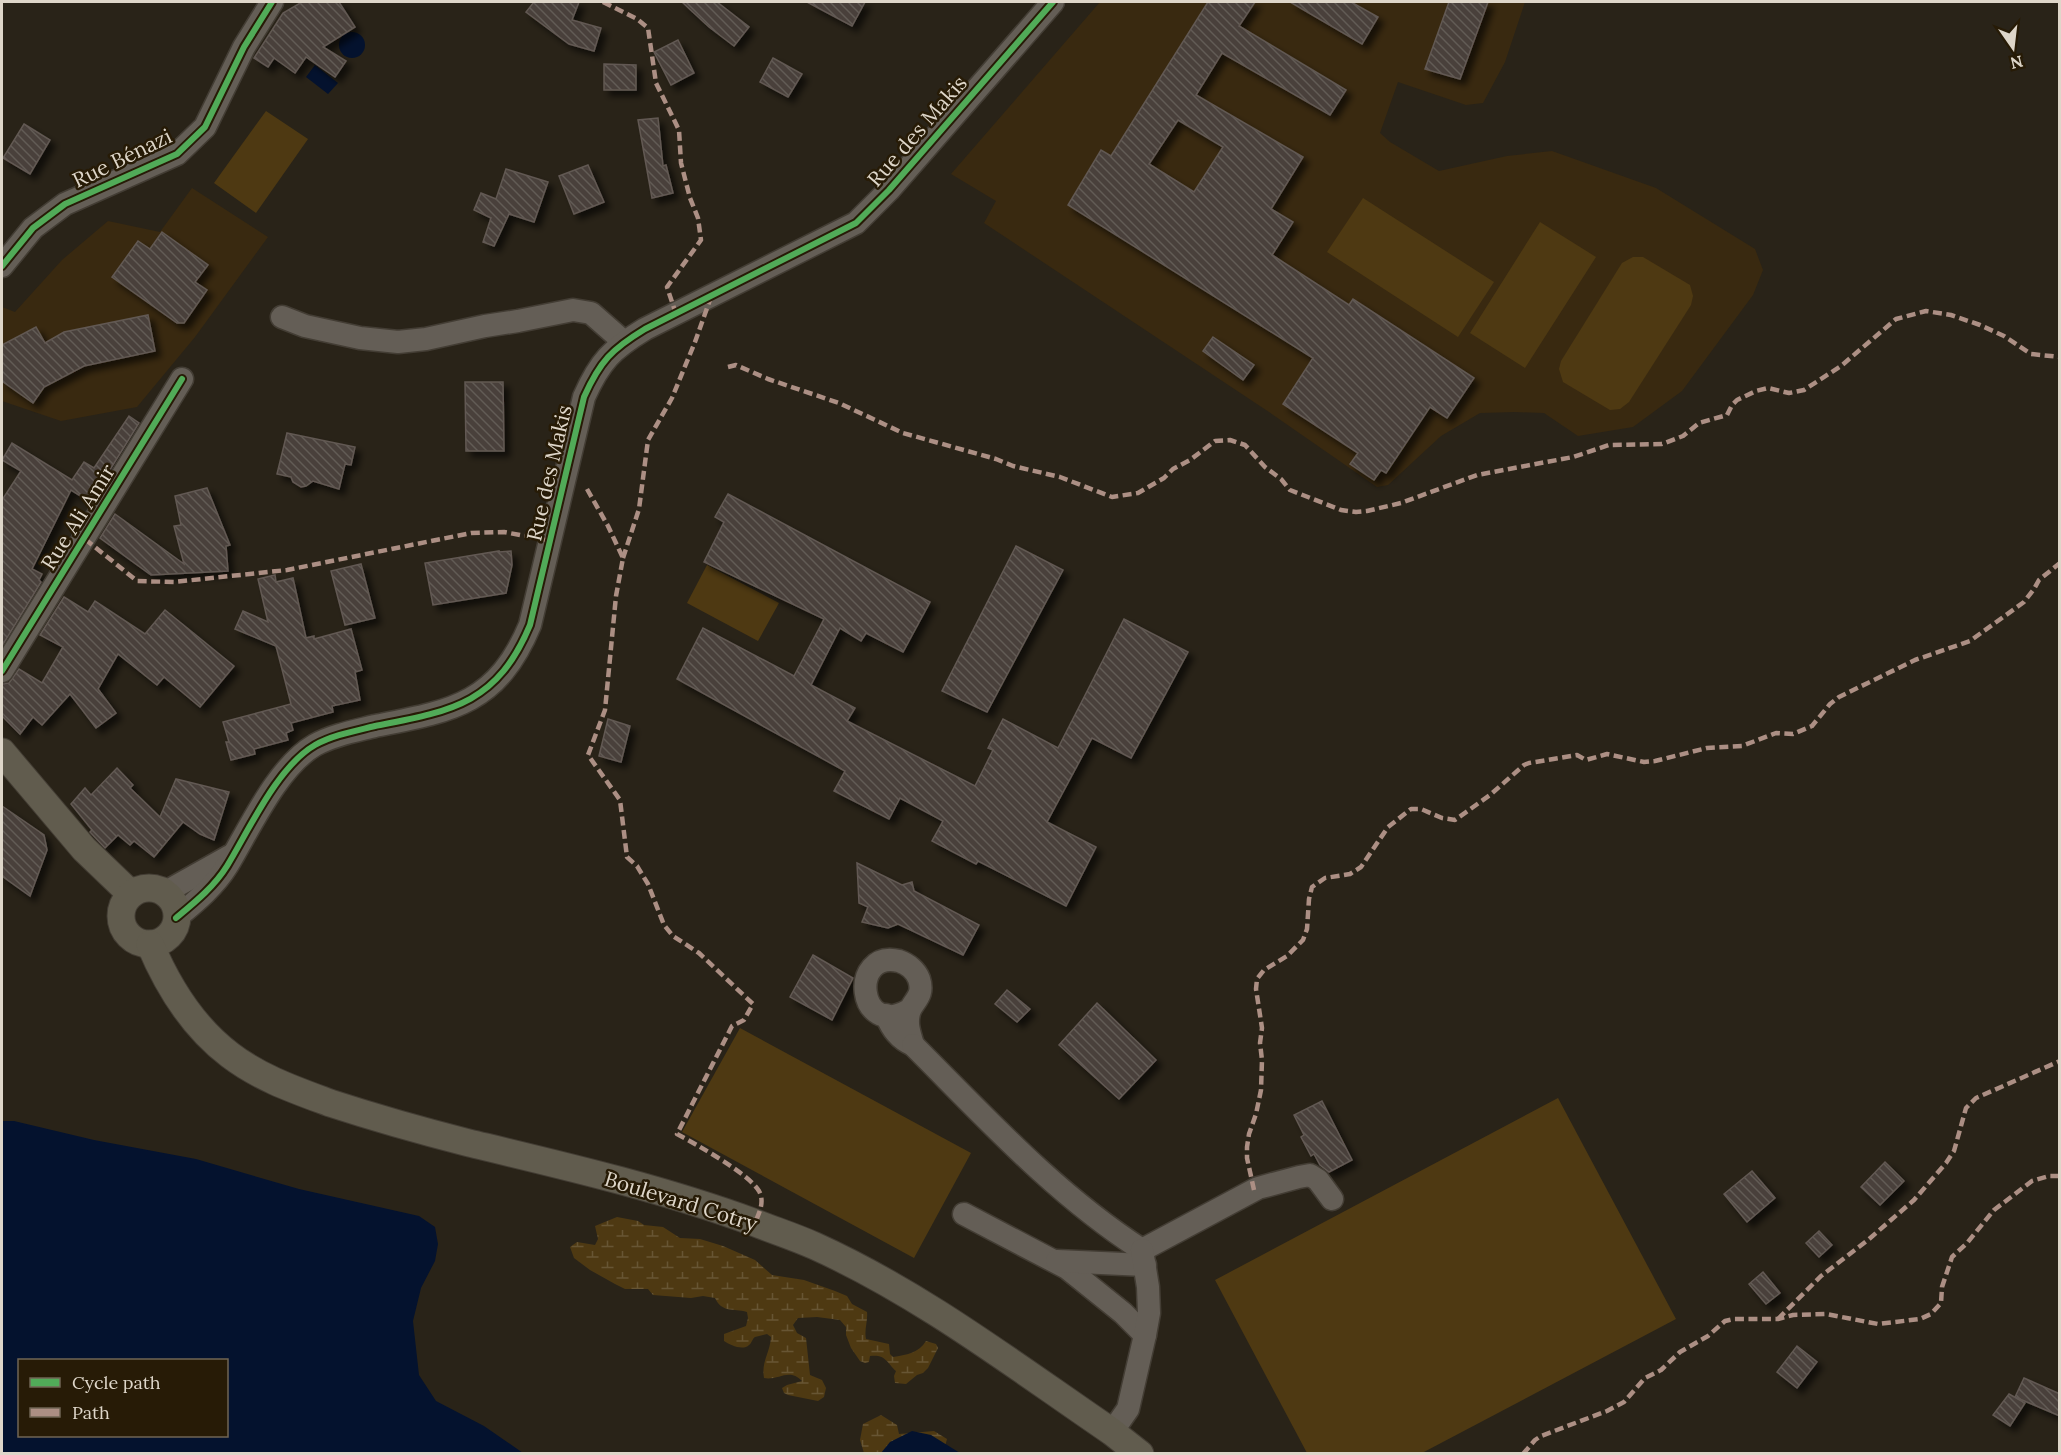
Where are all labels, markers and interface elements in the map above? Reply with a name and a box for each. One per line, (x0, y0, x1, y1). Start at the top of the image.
north arrow (1983, 18, 2043, 78)
text: N (2008, 51, 2025, 74)
street label: Rue des Makis (861, 70, 973, 192)
street label: Rue Bénazi (68, 122, 176, 194)
street label: Rue des Makis (520, 402, 578, 544)
street label: Rue Ali Amir (35, 459, 121, 575)
street label: Boulevard Cotry (601, 1165, 761, 1237)
legend (18, 1359, 228, 1437)
text: Cycle path (72, 1371, 161, 1394)
text: Path (72, 1401, 110, 1424)

